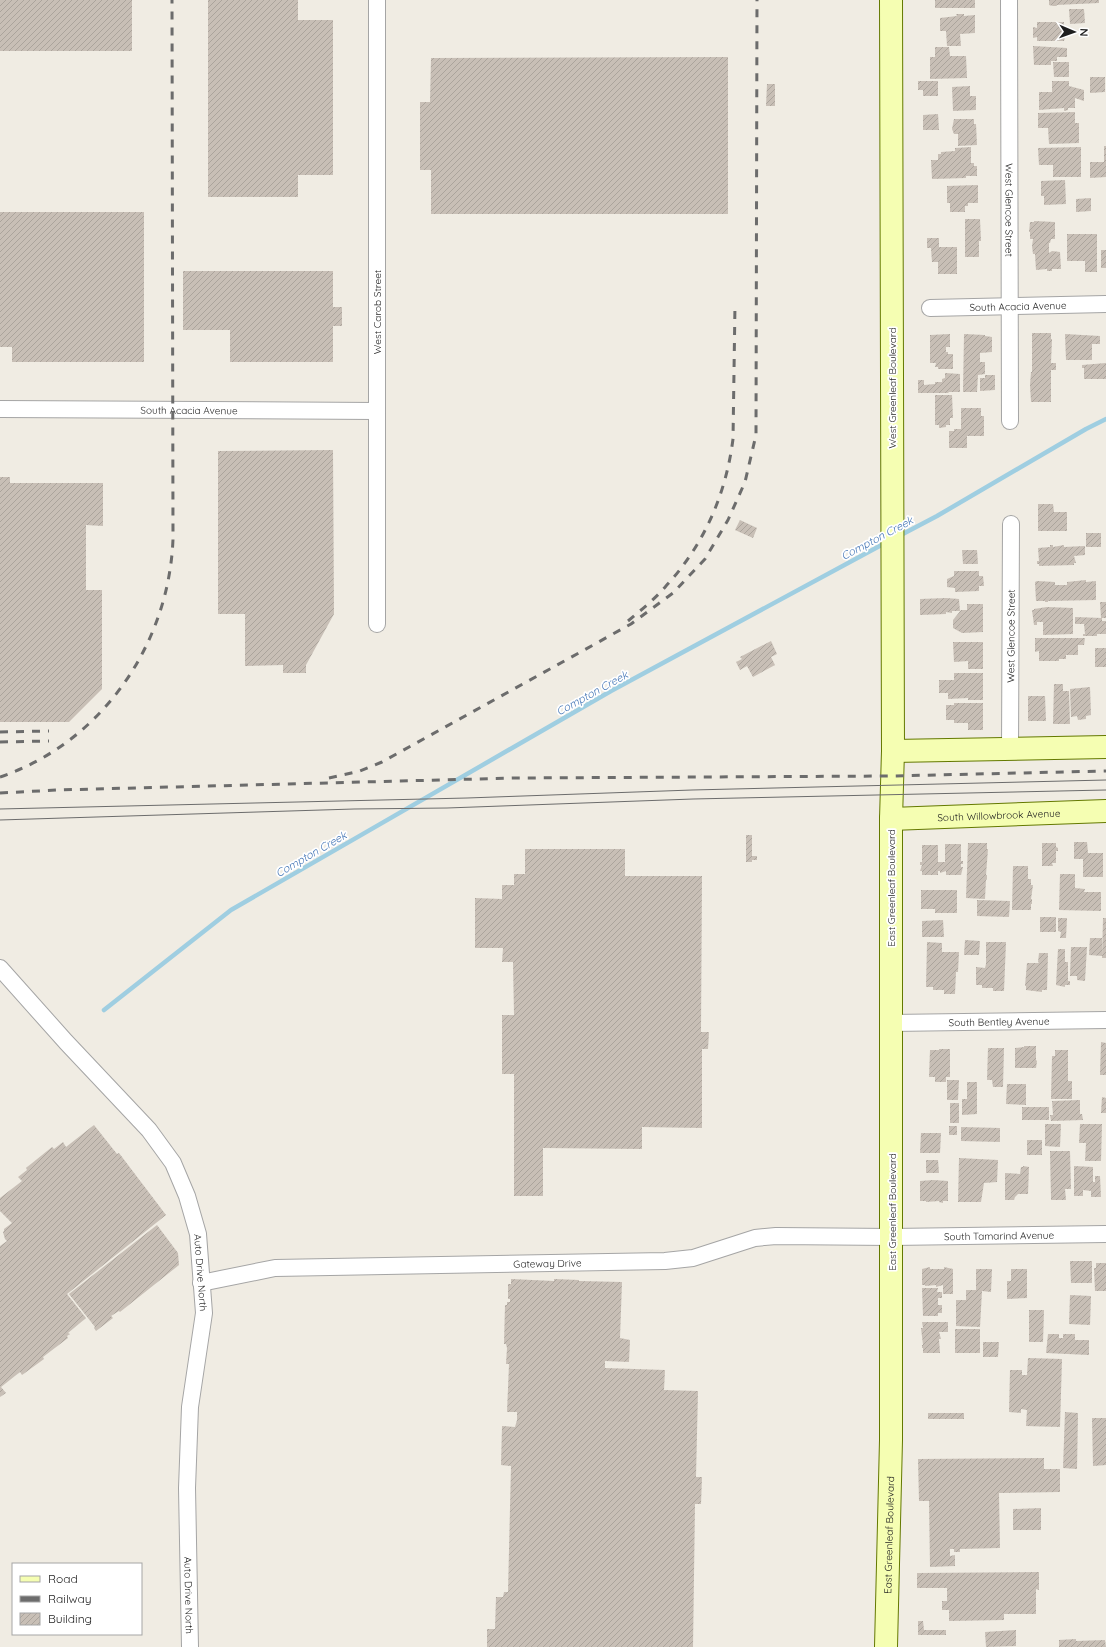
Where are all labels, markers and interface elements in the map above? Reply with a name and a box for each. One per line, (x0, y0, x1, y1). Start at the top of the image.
north arrow (1054, 12, 1094, 52)
text: N (1077, 28, 1091, 37)
street label: West Glencoe Street (1003, 163, 1016, 257)
street label: West Carob Street (371, 269, 384, 354)
street label: South Acacia Avenue (969, 298, 1067, 314)
street label: West Greenleaf Boulevard (886, 328, 899, 448)
street label: South Acacia Avenue (140, 403, 238, 417)
water label: Compton Creek (839, 513, 916, 563)
street label: West Glencoe Street (1004, 589, 1017, 683)
water label: Compton Creek (554, 667, 631, 718)
street label: South Willowbrook Avenue (937, 806, 1061, 824)
water label: Compton Creek (273, 827, 350, 880)
street label: East Greenleaf Boulevard (885, 829, 898, 947)
street label: South Bentley Avenue (948, 1014, 1050, 1029)
street label: East Greenleaf Boulevard (886, 1153, 899, 1271)
street label: South Tamarind Avenue (944, 1228, 1055, 1243)
street label: Auto Drive North (192, 1234, 210, 1312)
street label: Gateway Drive (513, 1256, 582, 1270)
street label: East Greenleaf Boulevard (881, 1476, 897, 1594)
street label: Auto Drive North (182, 1557, 196, 1634)
legend (12, 1563, 142, 1635)
text: Road (48, 1571, 78, 1586)
text: Railway (48, 1591, 92, 1606)
text: Building (48, 1611, 92, 1626)

